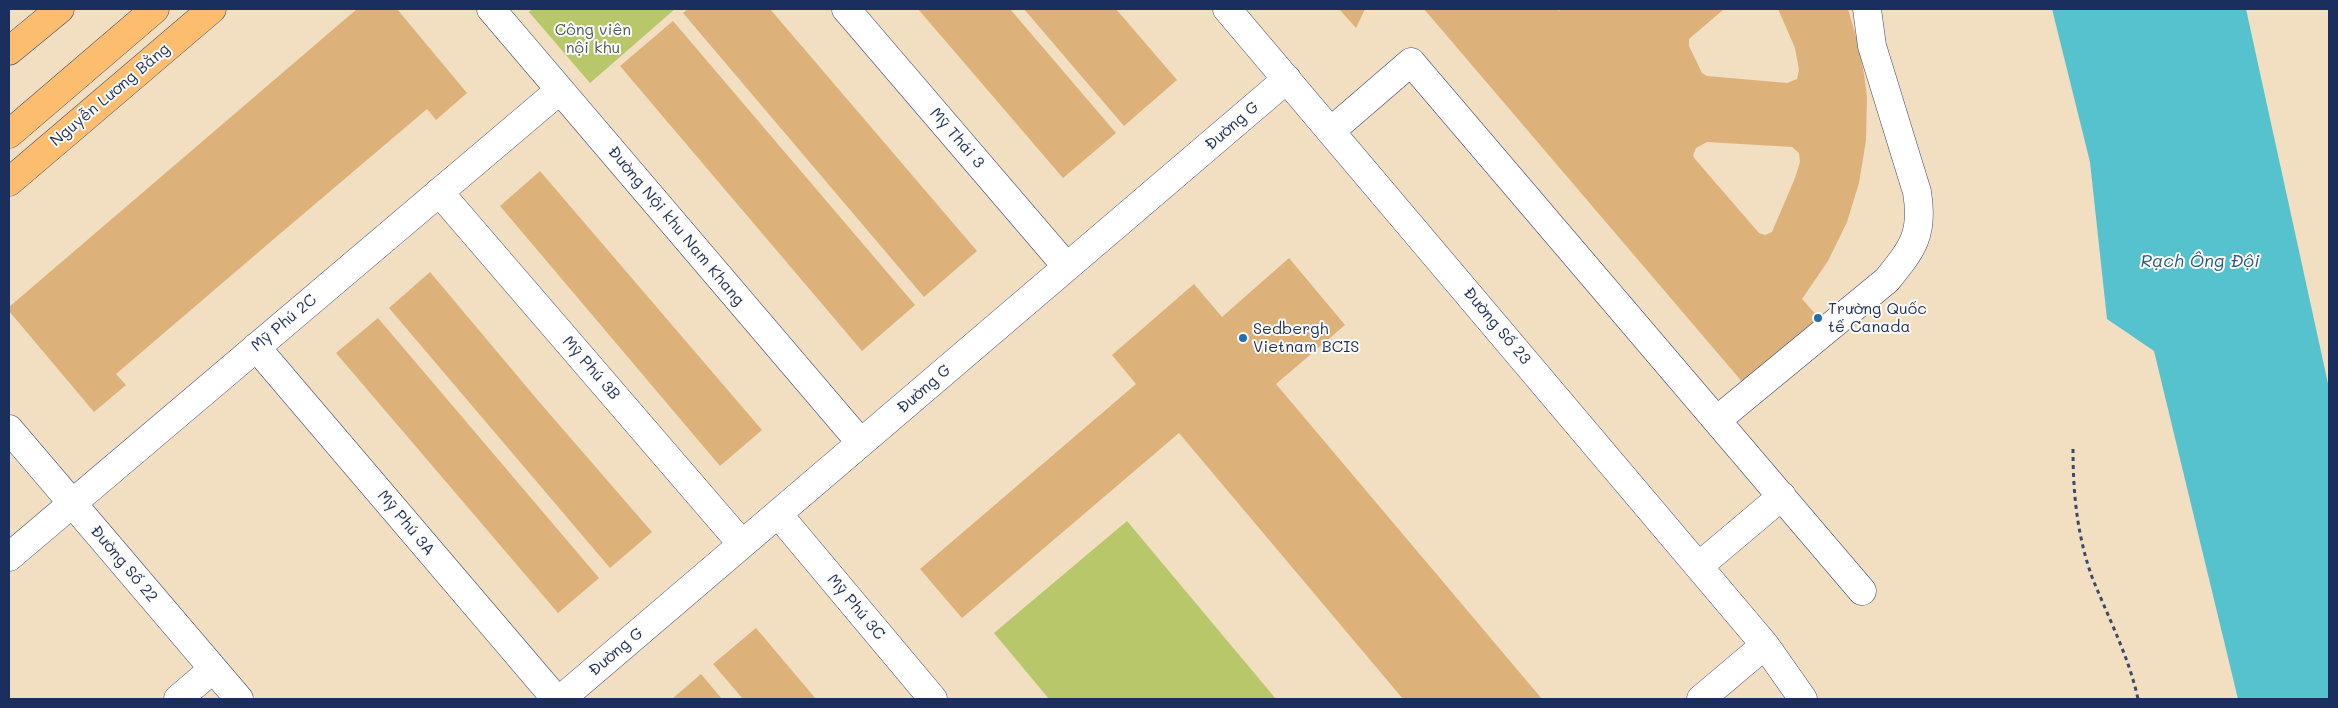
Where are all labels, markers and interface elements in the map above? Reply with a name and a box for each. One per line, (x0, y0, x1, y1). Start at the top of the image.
park label: Công viên nội khu (555, 20, 631, 58)
street label: Nguyễn Lương Bằng (46, 39, 174, 151)
street label: Đường G (1201, 97, 1263, 155)
street label: Mỹ Thái 3 (926, 104, 988, 172)
street label: Đường Nội khu Nam Khang (604, 142, 748, 310)
water label: Rạch Ông Đội (2141, 250, 2259, 272)
street label: Đường Số 23 (1459, 283, 1535, 369)
street label: Mỹ Phú 2C (247, 290, 321, 356)
place label: Trường Quốc tế Canada (1828, 299, 1927, 337)
marker: Trường Quốc tế Canada (1812, 312, 1824, 324)
place label: Sedbergh Vietnam BCIS (1253, 319, 1359, 357)
street label: Mỹ Phú 3B (558, 332, 624, 404)
marker: Sedbergh Vietnam BCIS (1237, 332, 1249, 344)
street label: Đường G (893, 360, 955, 418)
street label: Mỹ Phú 3A (373, 486, 439, 560)
street label: Đường Số 22 (86, 522, 162, 606)
street label: Mỹ Phú 3C (823, 570, 889, 644)
street label: Đường G (585, 624, 647, 680)

